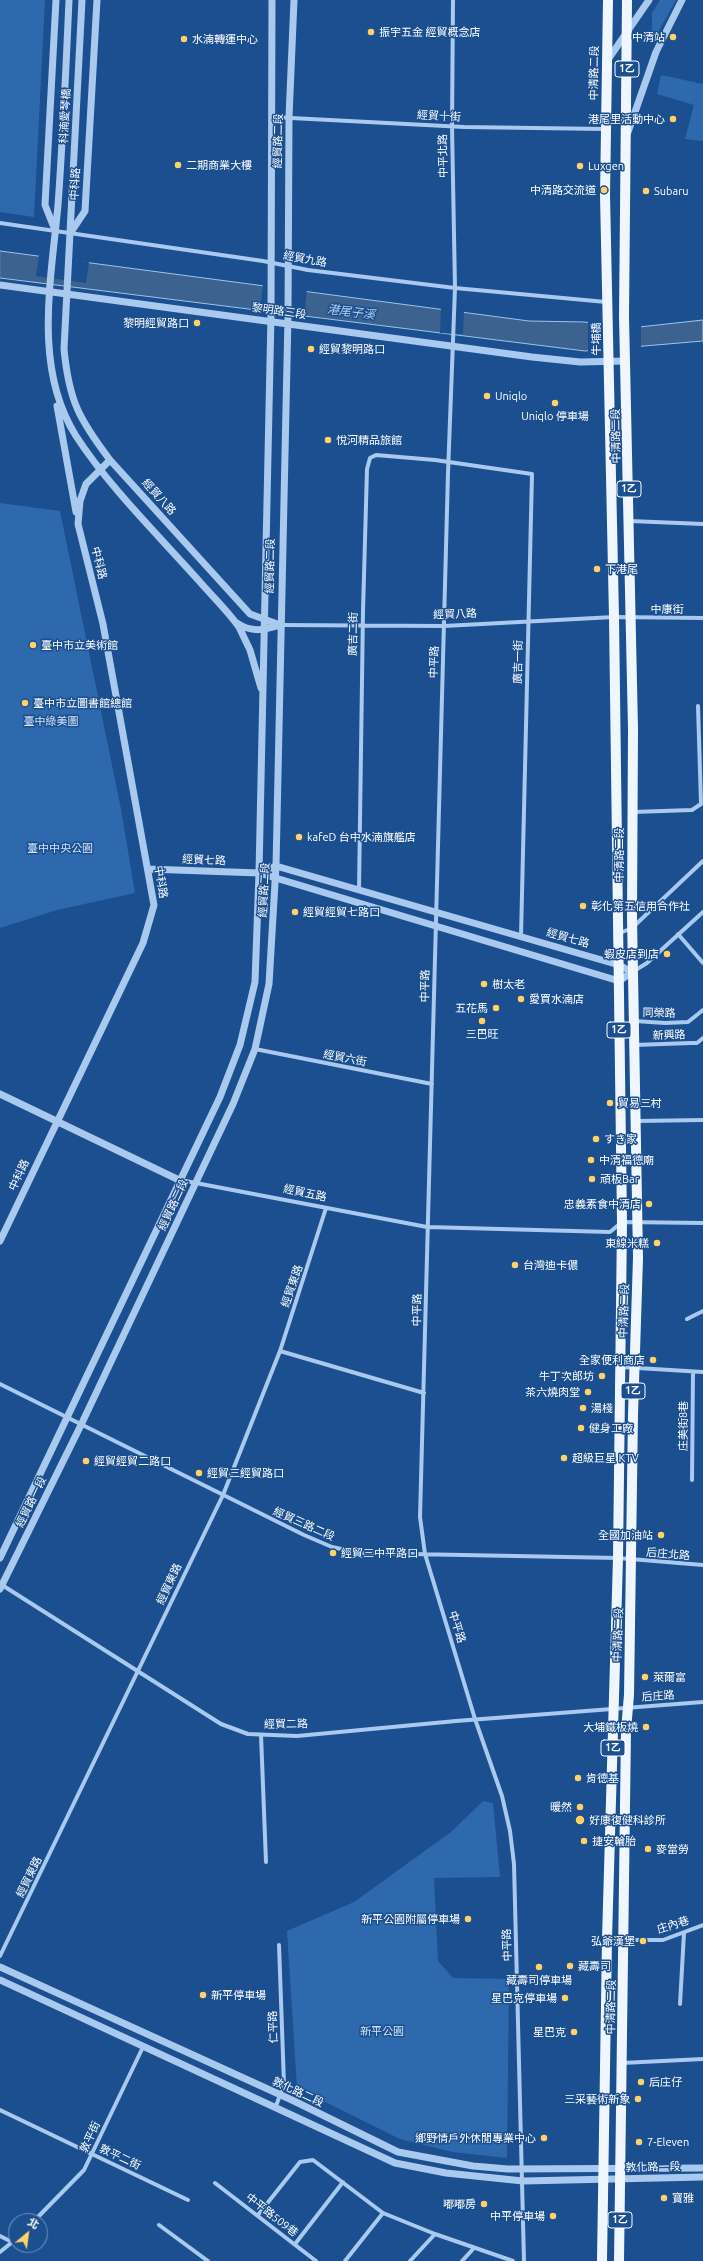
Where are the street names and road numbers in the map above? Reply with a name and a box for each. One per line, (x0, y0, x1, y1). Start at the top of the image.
street label: 中清路二段 (587, 45, 601, 101)
road number: 1乙 (615, 61, 639, 77)
street label: 科湳愛琴橋 (57, 88, 73, 144)
street label: 經貿十街 (417, 108, 461, 124)
street label: 經貿路二段 (271, 113, 285, 169)
street label: 中平北路 (436, 134, 450, 178)
street label: 中科路 (68, 167, 82, 201)
street label: 經貿九路 (282, 249, 328, 269)
street label: 黎明路三段 (251, 301, 307, 321)
street label: 牛埔橋 (589, 323, 603, 355)
street label: 中清路二段 (609, 408, 623, 464)
street label: 經貿八路 (139, 476, 179, 518)
road number: 1乙 (617, 481, 641, 497)
street label: 經貿路二段 (263, 538, 277, 594)
street label: 中科路 (89, 545, 109, 581)
street label: 中康街 (651, 602, 683, 616)
street label: 經貿八路 (433, 607, 477, 621)
street label: 廣吉二街 (346, 612, 360, 656)
street label: 廣吉一街 (511, 640, 525, 684)
street label: 中平路 (427, 645, 441, 679)
street label: 中清路二段 (612, 828, 626, 882)
street label: 經貿七路 (182, 853, 226, 867)
street label: 經貿路二段 (256, 862, 272, 918)
street label: 中科路 (152, 865, 170, 899)
street label: 經貿七路 (545, 926, 591, 950)
street label: 中平路 (418, 969, 432, 1003)
street label: 同榮路 (642, 1006, 676, 1020)
road number: 1乙 (607, 1022, 631, 1038)
street label: 新興路 (652, 1028, 686, 1042)
street label: 經貿六街 (322, 1047, 368, 1069)
street label: 中科路 (6, 1157, 32, 1193)
street label: 經貿路二段 (155, 1177, 191, 1233)
street label: 經貿五路 (282, 1182, 328, 1204)
street label: 經貿東路 (279, 1263, 305, 1309)
street label: 中清路二段 (616, 1283, 632, 1339)
street label: 中平路 (410, 1293, 424, 1327)
road number: 1乙 (621, 1383, 645, 1399)
street label: 庄美街8巷 (676, 1401, 690, 1451)
street label: 經貿路一段 (13, 1474, 49, 1530)
street label: 經貿三路二段 (271, 1505, 337, 1543)
street label: 后庄北路 (646, 1546, 690, 1562)
street label: 經貿東路 (154, 1561, 184, 1607)
street label: 中清路二段 (610, 1607, 626, 1663)
street label: 中平路 (446, 1609, 468, 1645)
street label: 后庄路 (641, 1688, 675, 1704)
street label: 經貿二路 (264, 1717, 308, 1731)
road number: 1乙 (601, 1740, 625, 1756)
street label: 經貿東路 (13, 1854, 45, 1900)
street label: 庄內巷 (655, 1914, 691, 1936)
street label: 中平路 (500, 1928, 514, 1962)
street label: 中清路二段 (604, 1979, 618, 2035)
street label: 仁平路 (266, 2010, 280, 2044)
street label: 敦化路二段 (270, 2074, 326, 2110)
street label: 敦平街 (77, 2119, 103, 2155)
street label: 敦平二街 (97, 2142, 143, 2172)
street label: 敦化路一段 (625, 2160, 681, 2174)
street label: 中平路509巷 (243, 2191, 301, 2239)
road number: 1乙 (608, 2212, 632, 2228)

